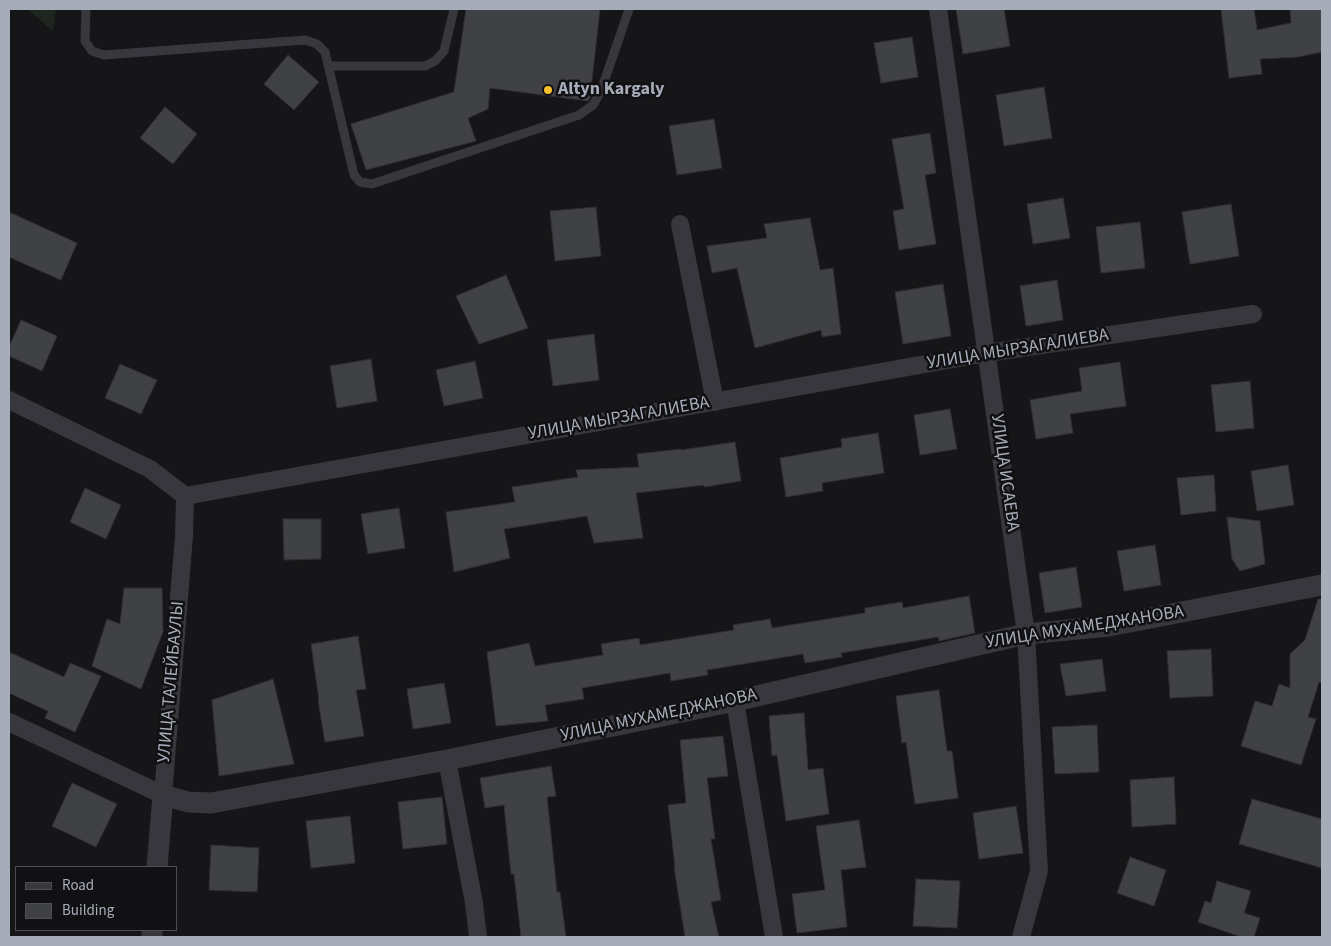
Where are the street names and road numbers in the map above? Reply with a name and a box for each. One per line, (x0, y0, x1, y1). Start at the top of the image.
street label: УЛИЦА МЫРЗАГАЛИЕВА (926, 325, 1110, 375)
street label: УЛИЦА МЫРЗАГАЛИЕВА (527, 392, 711, 446)
street label: УЛИЦА ИСАЕВА (985, 413, 1023, 533)
street label: УЛИЦА ТАЛЕЙБАУЛЫ (154, 600, 190, 764)
street label: УЛИЦА МУХАМЕДЖАНОВА (985, 602, 1185, 654)
street label: УЛИЦА МУХАМЕДЖАНОВА (559, 685, 759, 747)

